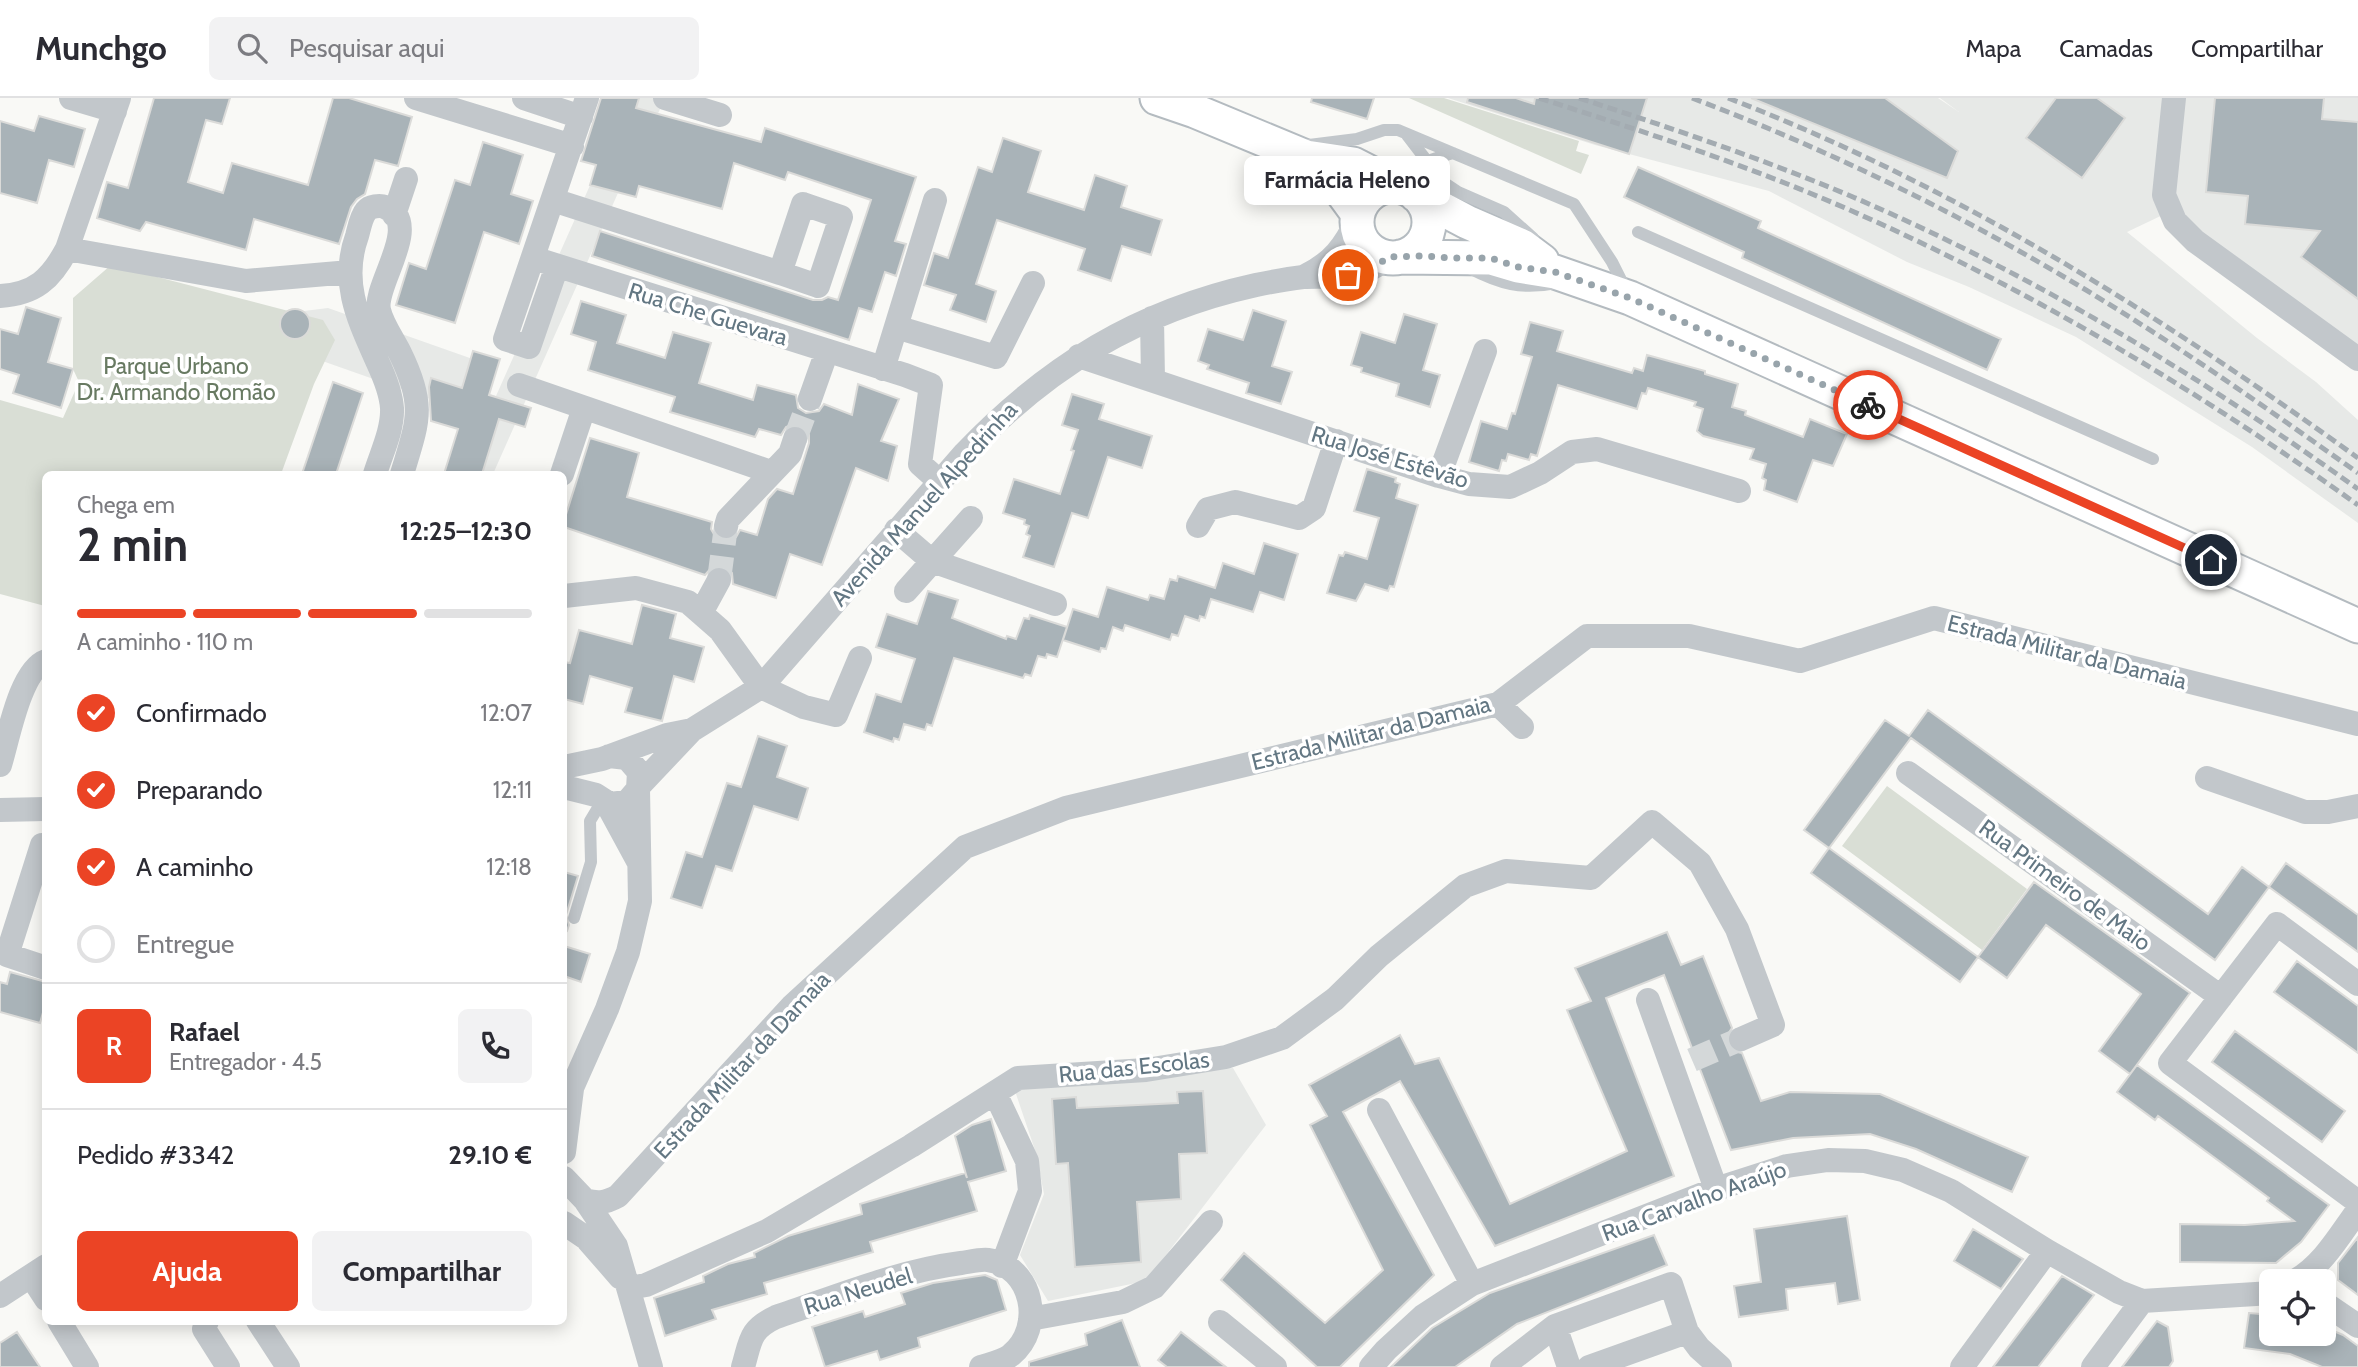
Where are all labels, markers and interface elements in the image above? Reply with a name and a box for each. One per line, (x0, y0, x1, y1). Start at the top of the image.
search box (209, 17, 699, 80)
text: Munchgo (35, 28, 167, 68)
icon: search (233, 29, 271, 67)
text: Pesquisar aqui (289, 32, 445, 64)
text: Mapa (1965, 34, 2021, 63)
text: Camadas (2059, 34, 2153, 63)
text: Compartilhar (2191, 34, 2323, 63)
callout: Farmácia Heleno (1245, 156, 1451, 205)
text: Farmácia Heleno (1264, 166, 1430, 194)
pin (1318, 245, 1378, 305)
icon: bag (1329, 256, 1367, 294)
street label: Rua Che Guevara (625, 277, 791, 351)
park label: Parque Urbano Dr. Armando Romão (76, 352, 276, 406)
courier (1833, 370, 1903, 440)
icon: bike (1849, 386, 1887, 424)
street label: Avenida Manuel Alpedrinha (825, 396, 1023, 612)
street label: Rua José Estêvão (1308, 420, 1472, 494)
text: Chega em (77, 491, 175, 519)
text: 12:25–12:30 (400, 515, 532, 547)
text: 2 min (77, 517, 188, 573)
pin (2181, 530, 2241, 590)
icon: home (2192, 541, 2230, 579)
street label: Estrada Militar da Damaia (1944, 609, 2190, 695)
text: A caminho · 110 m (77, 628, 253, 656)
street label: Estrada Militar da Damaia (1248, 690, 1494, 776)
icon: check (77, 694, 115, 732)
text: Confirmado (136, 697, 267, 729)
text: 12:07 (480, 699, 532, 727)
icon: check (77, 771, 115, 809)
text: Preparando (136, 774, 263, 806)
text: 12:11 (493, 776, 532, 804)
street label: Rua Primeiro de Maio (1974, 813, 2156, 957)
icon: check (77, 848, 115, 886)
text: A caminho (136, 851, 253, 883)
text: 12:18 (486, 853, 532, 881)
text: Entregue (136, 928, 234, 960)
street label: Estrada Militar da Damaia (648, 966, 836, 1164)
button: phone (458, 1009, 532, 1083)
text: Rafael (169, 1016, 240, 1048)
text: R (106, 1030, 122, 1062)
street label: Rua das Escolas (1057, 1045, 1211, 1089)
text: Entregador · 4.5 (169, 1048, 322, 1076)
text: Pedido #3342 (77, 1139, 234, 1171)
text: 29.10 € (448, 1139, 532, 1171)
street label: Rua Carvalho Araújo (1598, 1155, 1790, 1247)
button: Ajuda (77, 1231, 298, 1311)
button: Compartilhar (312, 1231, 532, 1311)
street label: Rua Neudel (801, 1261, 916, 1321)
map controls (2259, 1269, 2336, 1346)
button: locate (2259, 1269, 2336, 1346)

